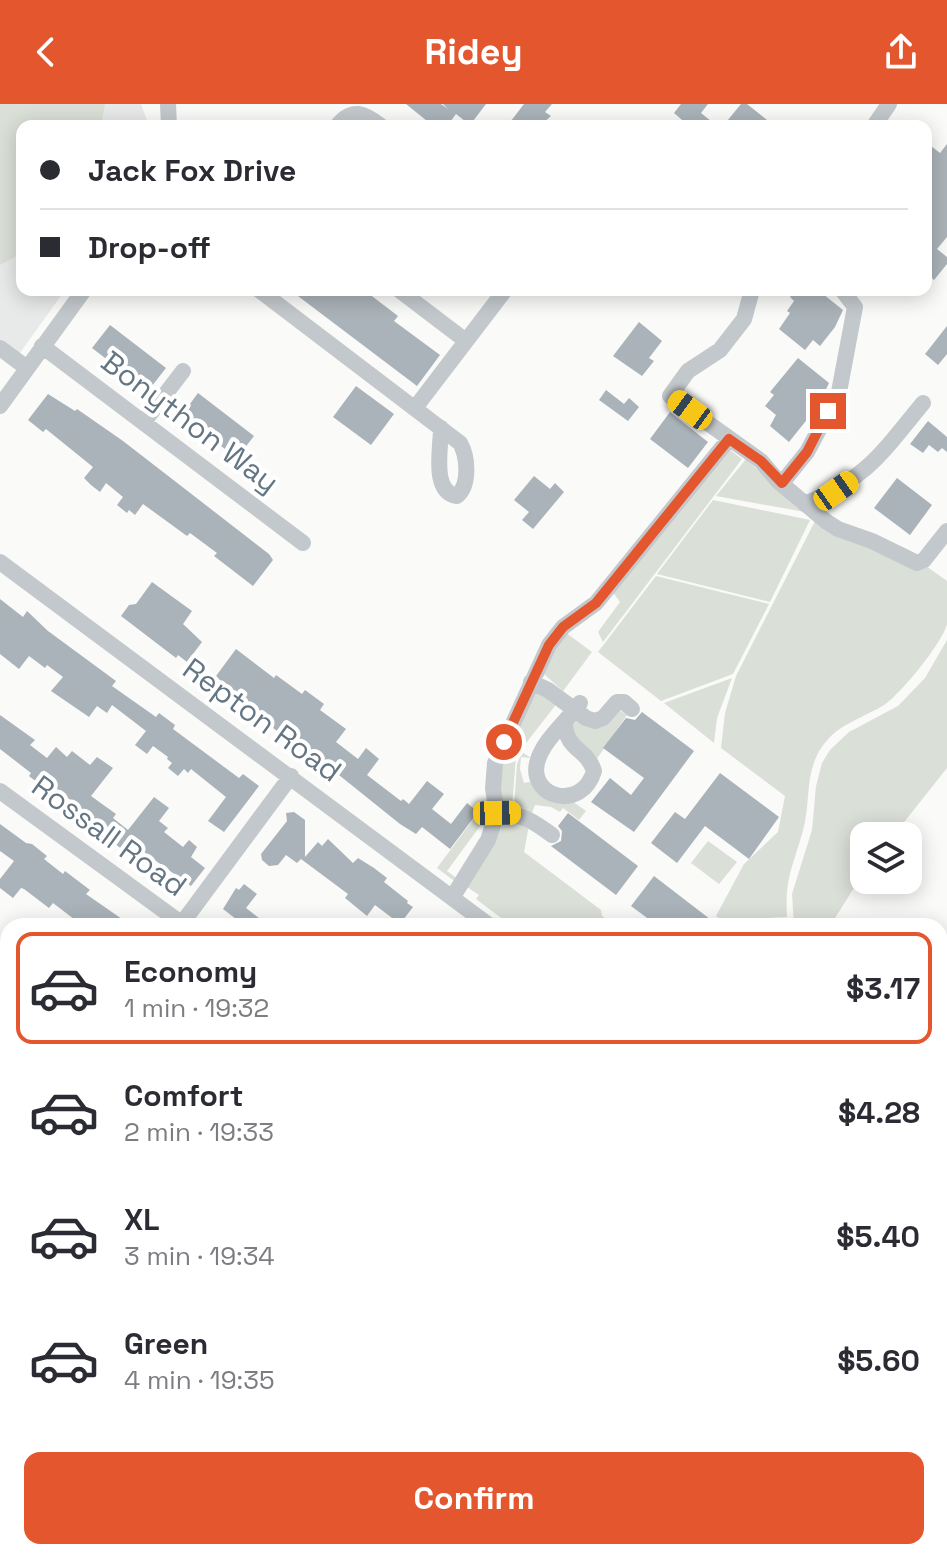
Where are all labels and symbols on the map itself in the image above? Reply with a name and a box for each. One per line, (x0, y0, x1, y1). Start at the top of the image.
street label: Bonython Way (94, 342, 287, 501)
car (664, 386, 716, 434)
route end (810, 393, 846, 429)
car (809, 467, 863, 515)
street label: Repton Road (175, 649, 349, 790)
route start (486, 724, 522, 760)
street label: Rossall Road (24, 766, 194, 905)
car (473, 801, 521, 825)

